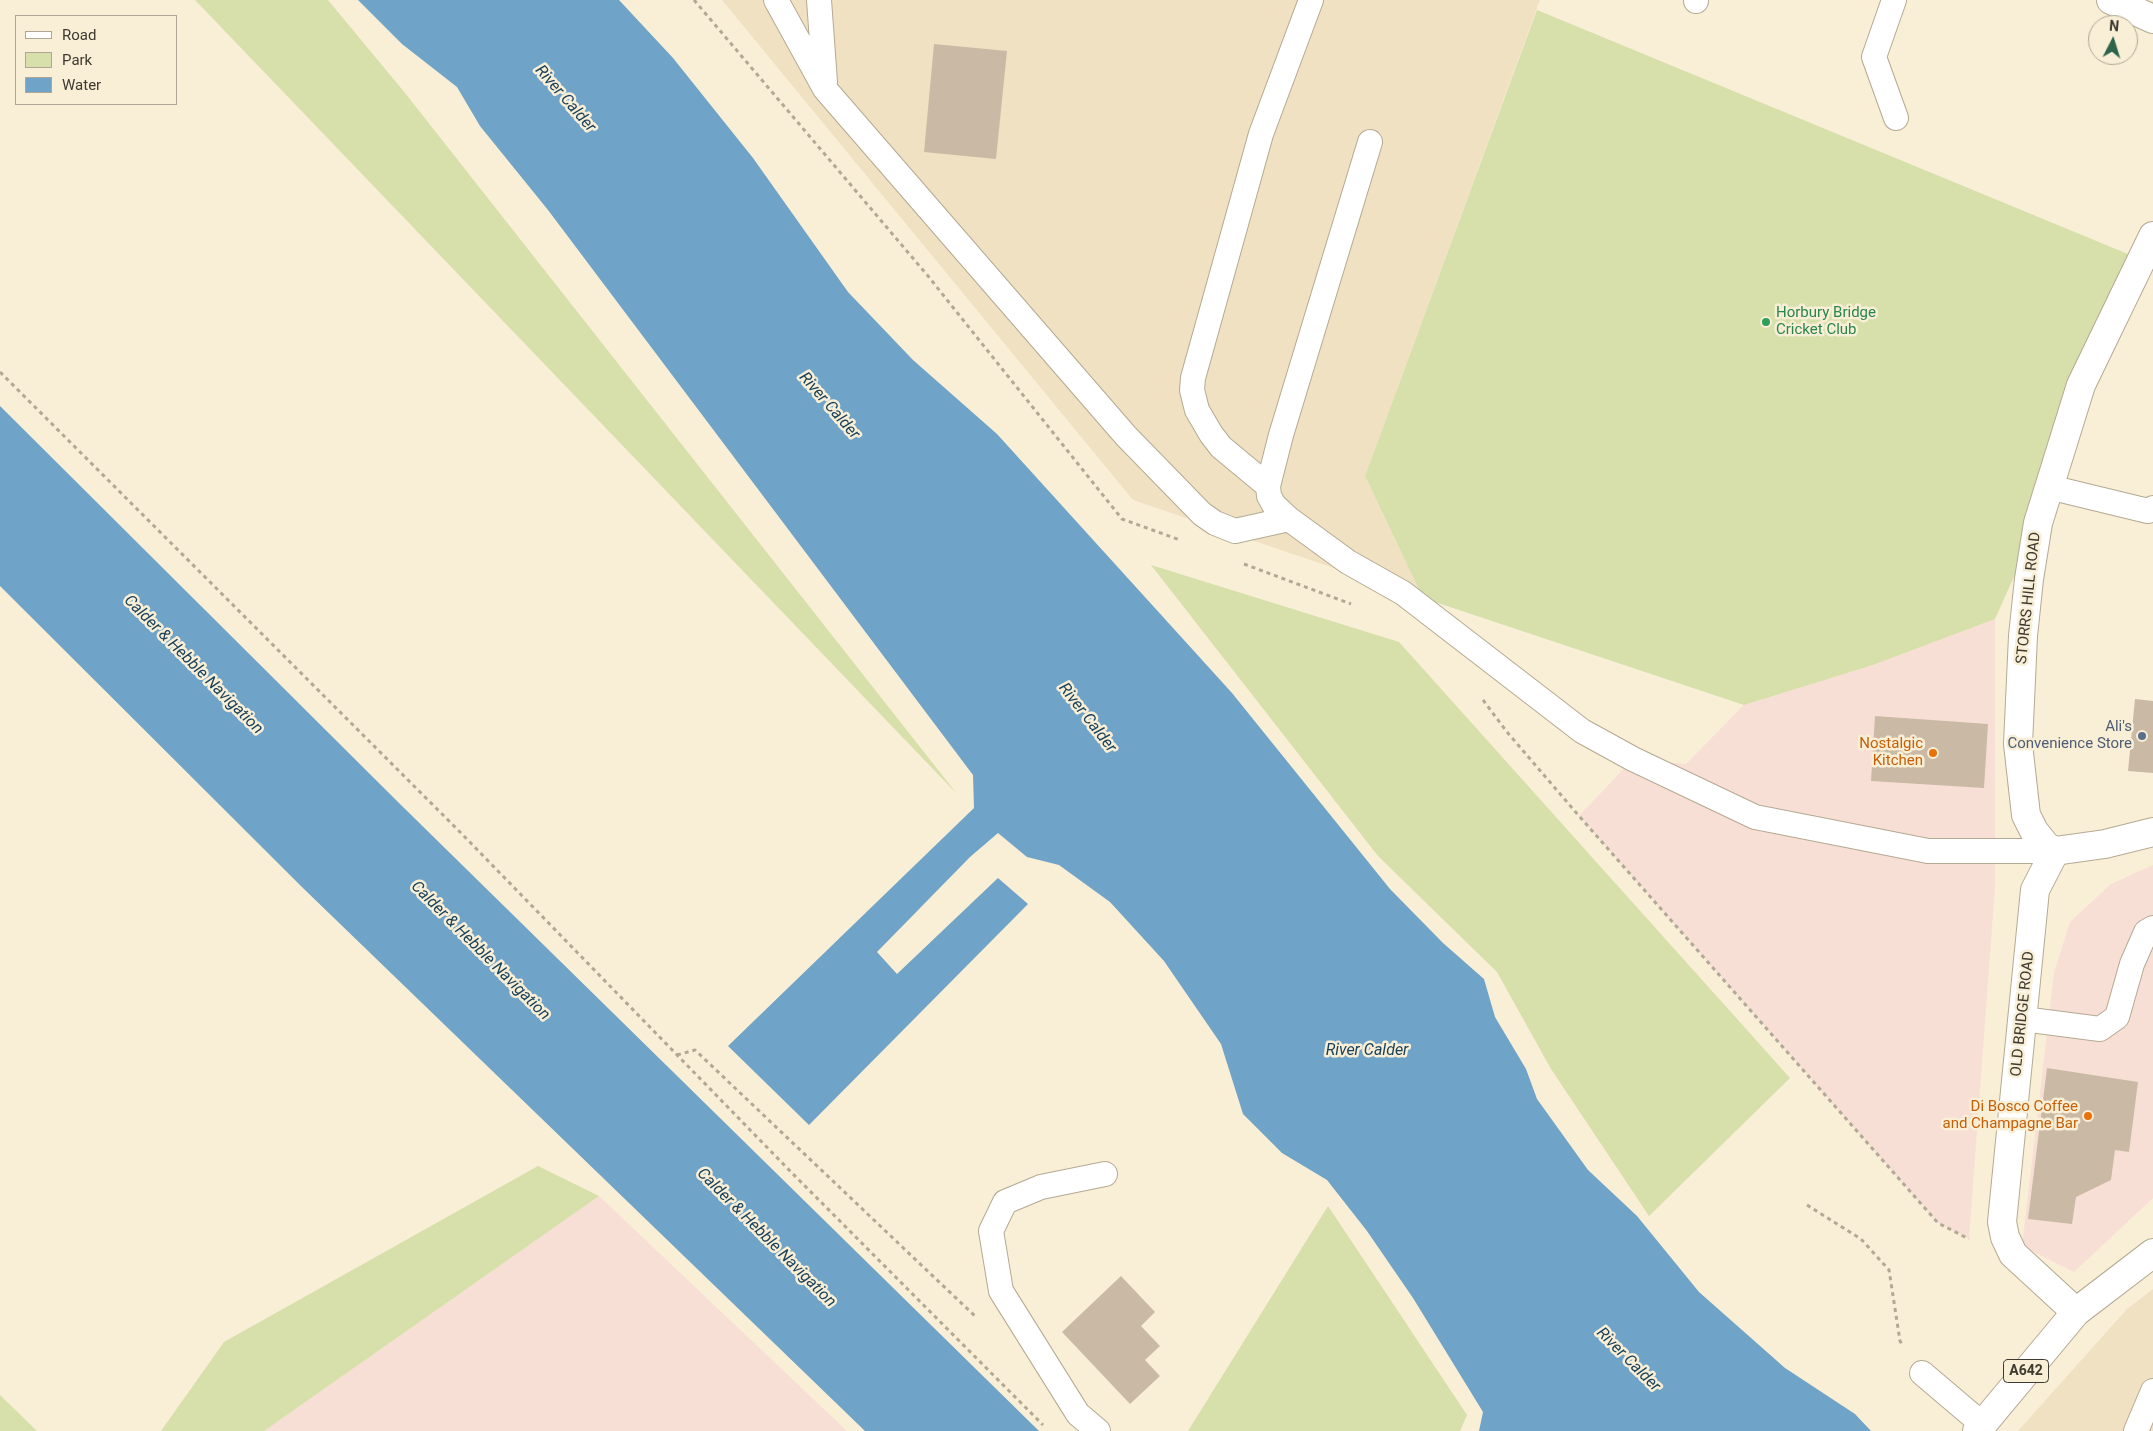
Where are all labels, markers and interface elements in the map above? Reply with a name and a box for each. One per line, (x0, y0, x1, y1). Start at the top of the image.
legend (15, 15, 178, 105)
north arrow (2088, 15, 2138, 65)
text: N (2109, 18, 2120, 34)
text: Road (62, 26, 96, 44)
text: Park (62, 51, 92, 69)
water label: River Calder (531, 61, 599, 137)
text: Water (62, 76, 101, 94)
place label: Horbury Bridge Cricket Club (1776, 304, 1876, 339)
marker: Horbury Bridge Cricket Club (1760, 316, 1772, 328)
water label: River Calder (795, 368, 863, 444)
street label: STORRS HILL ROAD (2013, 531, 2045, 665)
water label: Calder & Hebble Navigation (119, 591, 267, 739)
water label: River Calder (1054, 679, 1120, 757)
place label: Ali's Convenience Store (2007, 718, 2132, 753)
marker: Ali's Convenience Store (2136, 730, 2148, 742)
place label: Nostalgic Kitchen (1859, 735, 1923, 770)
marker: Nostalgic Kitchen (1927, 747, 1939, 759)
water label: Calder & Hebble Navigation (406, 877, 554, 1025)
street label: OLD BRIDGE ROAD (2007, 950, 2039, 1078)
water label: River Calder (1326, 1041, 1408, 1061)
place label: Di Bosco Coffee and Champagne Bar (1942, 1098, 2078, 1133)
marker: Di Bosco Coffee and Champagne Bar (2082, 1110, 2094, 1122)
water label: Calder & Hebble Navigation (692, 1164, 840, 1312)
water label: River Calder (1592, 1324, 1664, 1396)
road number: A642 (2004, 1360, 2048, 1382)

